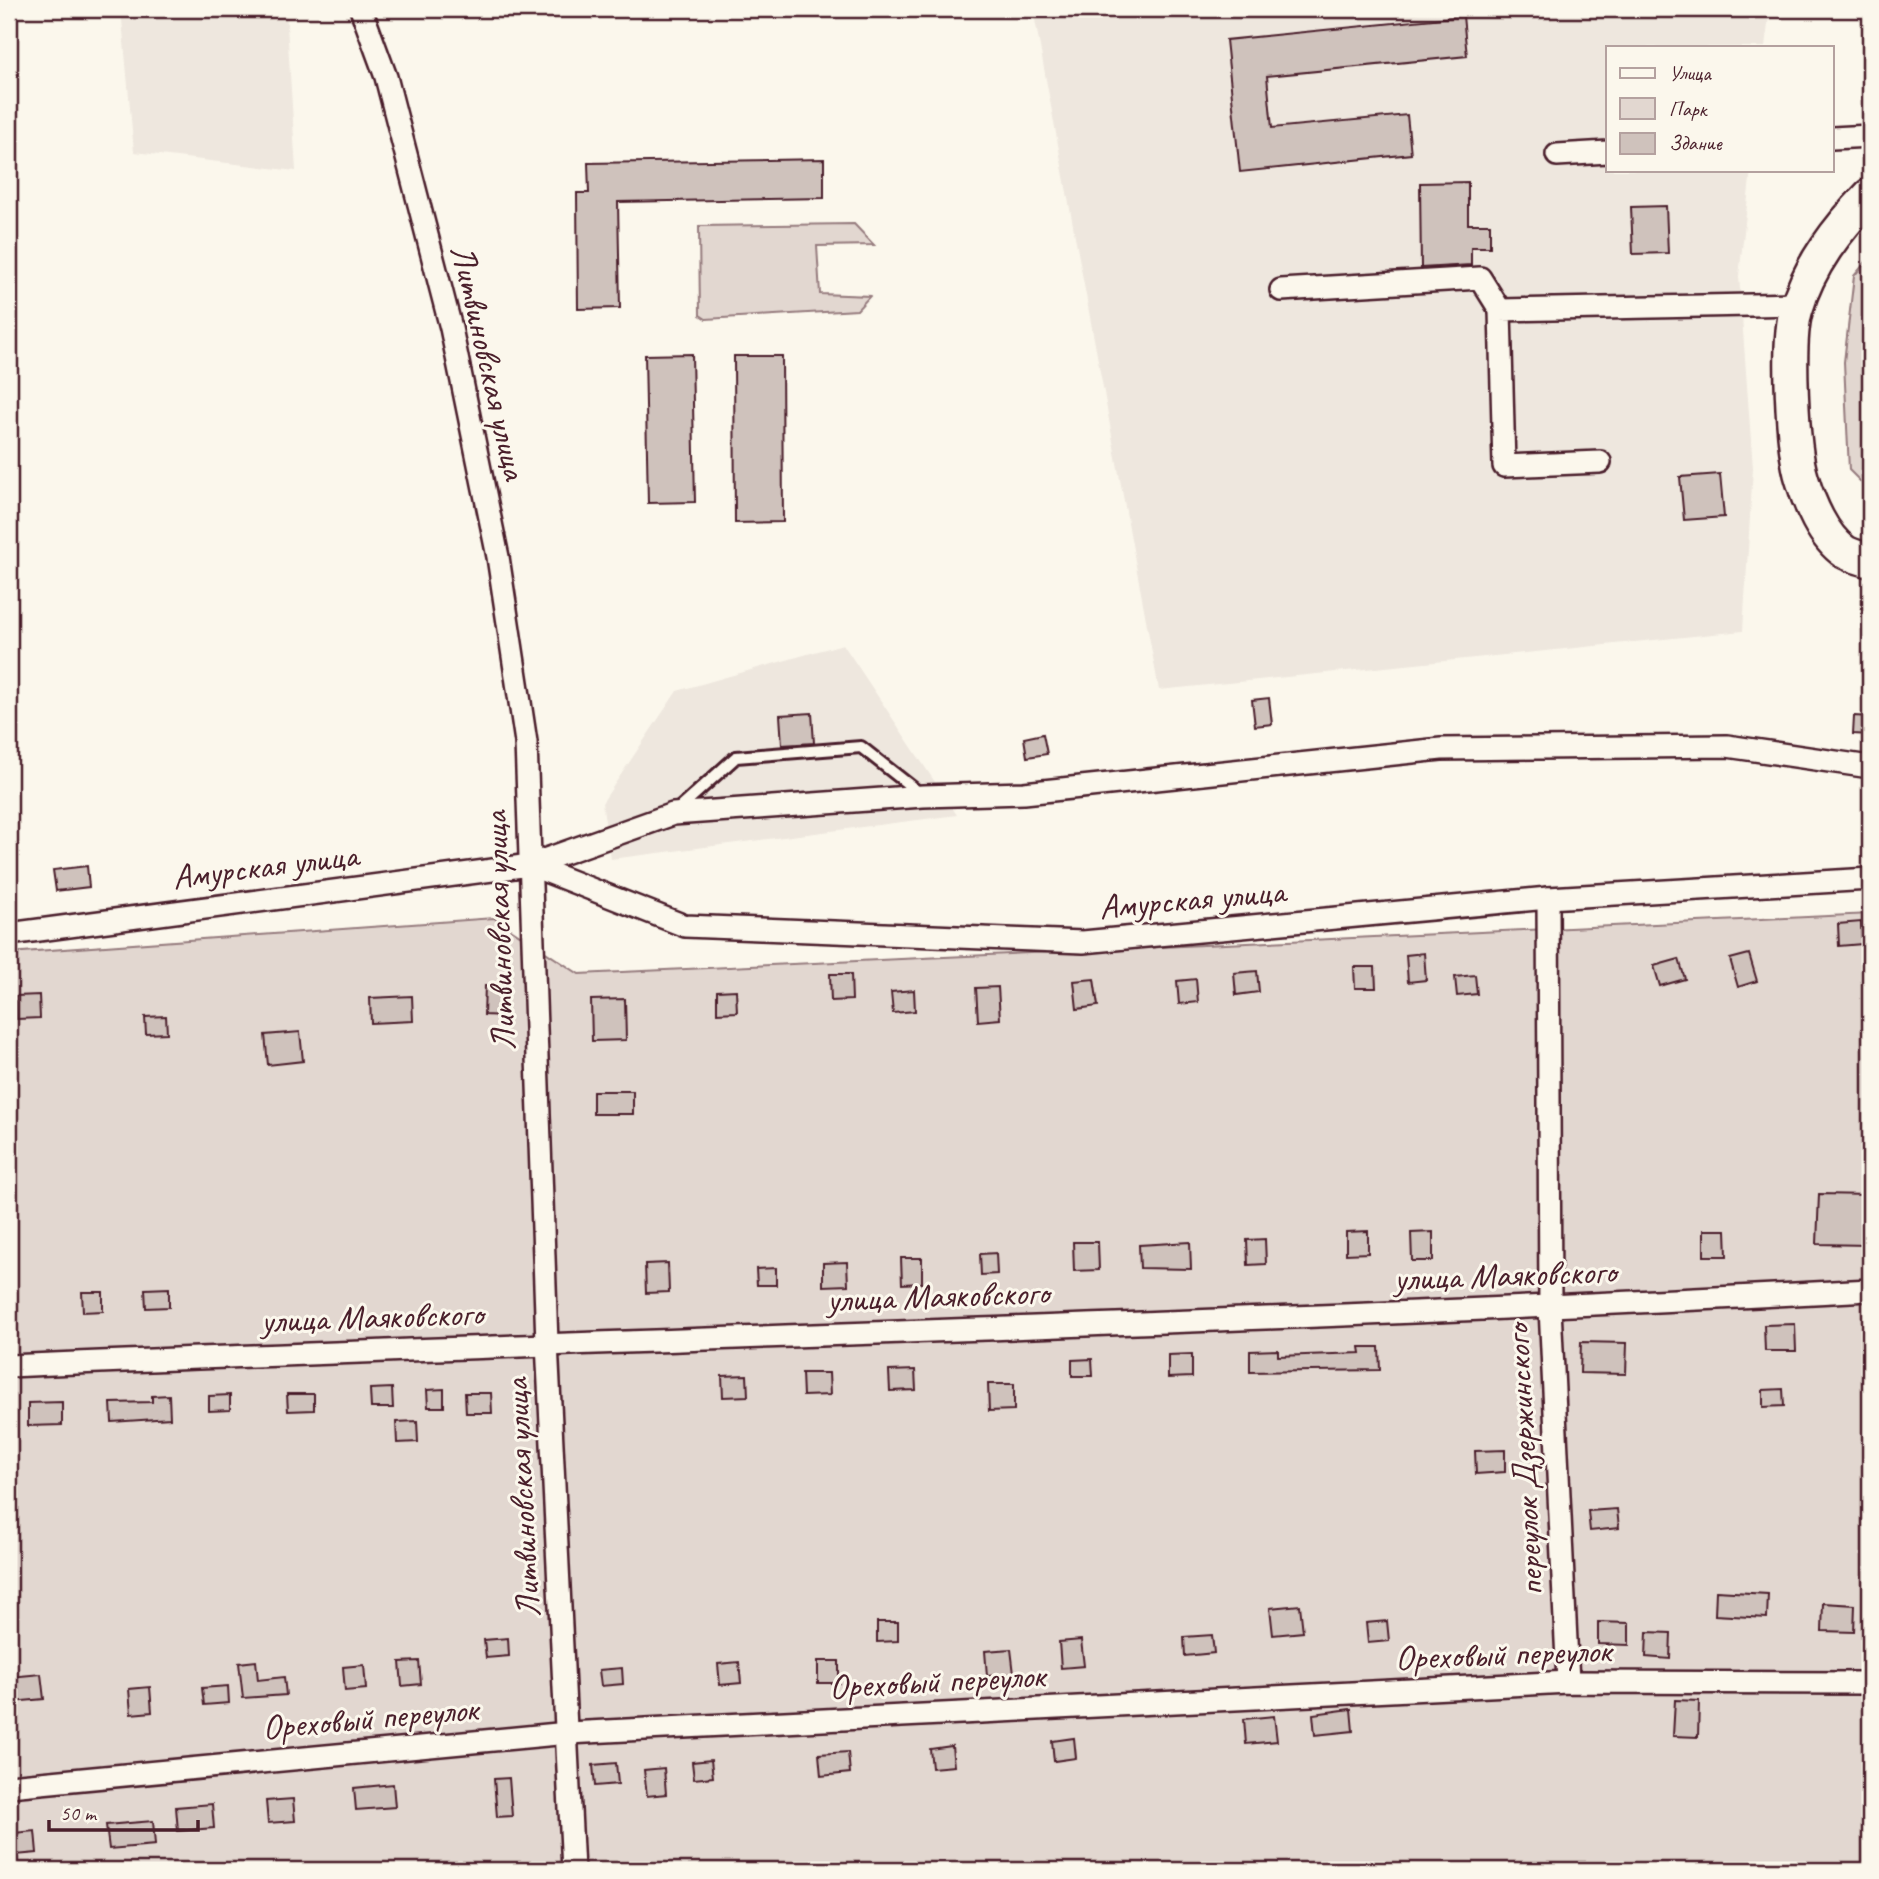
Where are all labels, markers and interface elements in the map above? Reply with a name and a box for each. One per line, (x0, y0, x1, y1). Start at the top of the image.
legend (1606, 46, 1834, 172)
text: Улица (1669, 60, 1712, 86)
text: Парк (1669, 96, 1709, 122)
text: Здание (1669, 130, 1723, 156)
street label: Литвиновская улица (440, 240, 538, 486)
street label: Литвиновская улица (472, 809, 526, 1051)
street label: Амурская улица (170, 832, 363, 900)
street label: Амурская улица (1097, 868, 1289, 930)
street label: улица Маяковского (1391, 1249, 1621, 1301)
street label: улица Маяковского (824, 1270, 1054, 1322)
street label: улица Маяковского (258, 1291, 488, 1343)
street label: переулок Дзержинского (1494, 1319, 1554, 1597)
street label: Литвиновская улица (493, 1375, 551, 1619)
street label: Ореховый переулок (1394, 1628, 1615, 1680)
street label: Ореховый переулок (828, 1653, 1049, 1709)
street label: Ореховый переулок (260, 1686, 483, 1750)
scale bar (49, 1788, 198, 1832)
text: 50 m (60, 1800, 98, 1826)

